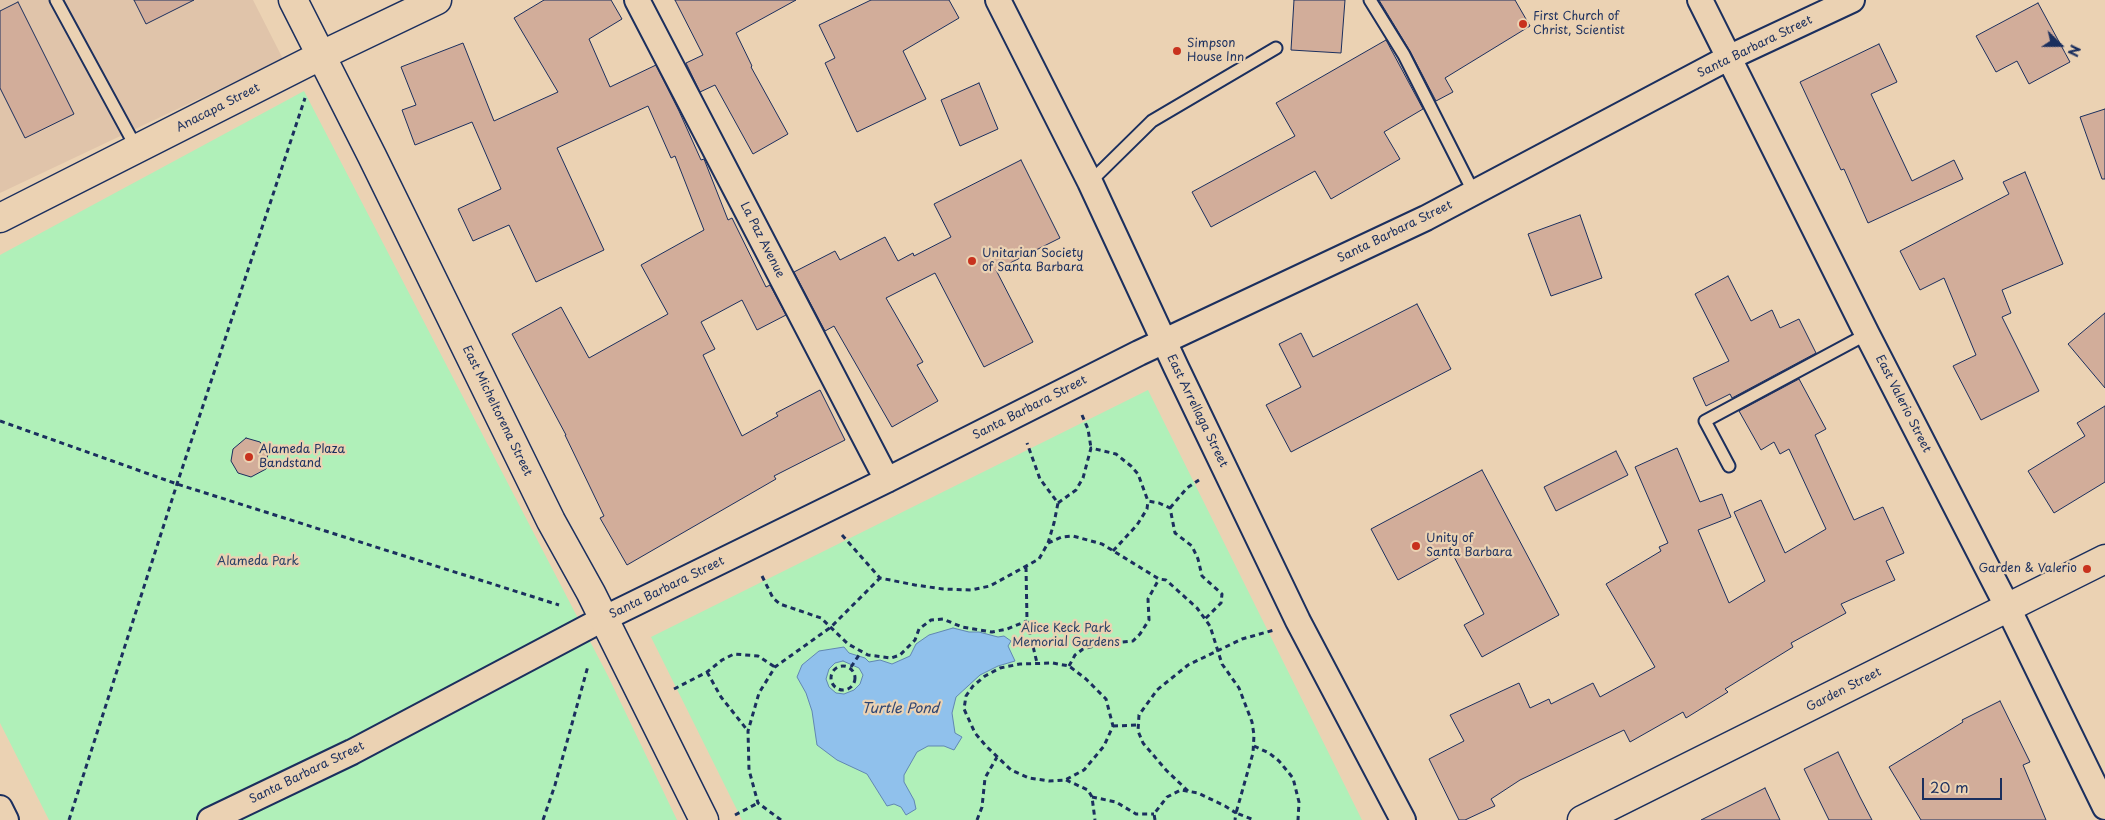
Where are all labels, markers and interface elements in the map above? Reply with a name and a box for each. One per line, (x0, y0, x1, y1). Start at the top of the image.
place label: First Church of Christ, Scientist (1533, 10, 1625, 38)
street label: Santa Barbara Street (1695, 13, 1815, 81)
marker: First Church of Christ, Scientist (1517, 18, 1529, 30)
north arrow (2035, 20, 2085, 70)
place label: Simpson House Inn (1187, 37, 1244, 65)
text: N (2063, 42, 2086, 60)
marker: Simpson House Inn (1171, 45, 1183, 57)
street label: Anacapa Street (174, 81, 262, 135)
street label: Santa Barbara Street (1335, 198, 1455, 266)
street label: La Paz Avenue (737, 200, 787, 280)
place label: Unitarian Society of Santa Barbara (982, 247, 1083, 275)
marker: Unitarian Society of Santa Barbara (966, 255, 978, 267)
street label: East Micheltorena Street (459, 343, 535, 479)
street label: East Arrellaga Street (1163, 352, 1231, 470)
street label: East Valerio Street (1872, 353, 1934, 455)
street label: Santa Barbara Street (971, 373, 1089, 443)
place label: Alameda Plaza Bandstand (259, 443, 345, 471)
marker: Alameda Plaza Bandstand (243, 451, 255, 463)
place label: Unity of Santa Barbara (1426, 532, 1512, 560)
marker: Unity of Santa Barbara (1410, 540, 1422, 552)
street label: Santa Barbara Street (607, 554, 727, 622)
park label: Alameda Park (217, 555, 299, 569)
place label: Garden & Valerio (1978, 562, 2077, 576)
marker: Garden & Valerio (2081, 563, 2093, 575)
park label: Alice Keck Park Memorial Gardens (1012, 622, 1120, 650)
street label: Garden Street (1804, 665, 1884, 715)
water label: Turtle Pond (861, 701, 939, 717)
street label: Santa Barbara Street (247, 739, 367, 807)
scale bar (1925, 768, 2005, 800)
text: 20 m (1930, 775, 1969, 798)

